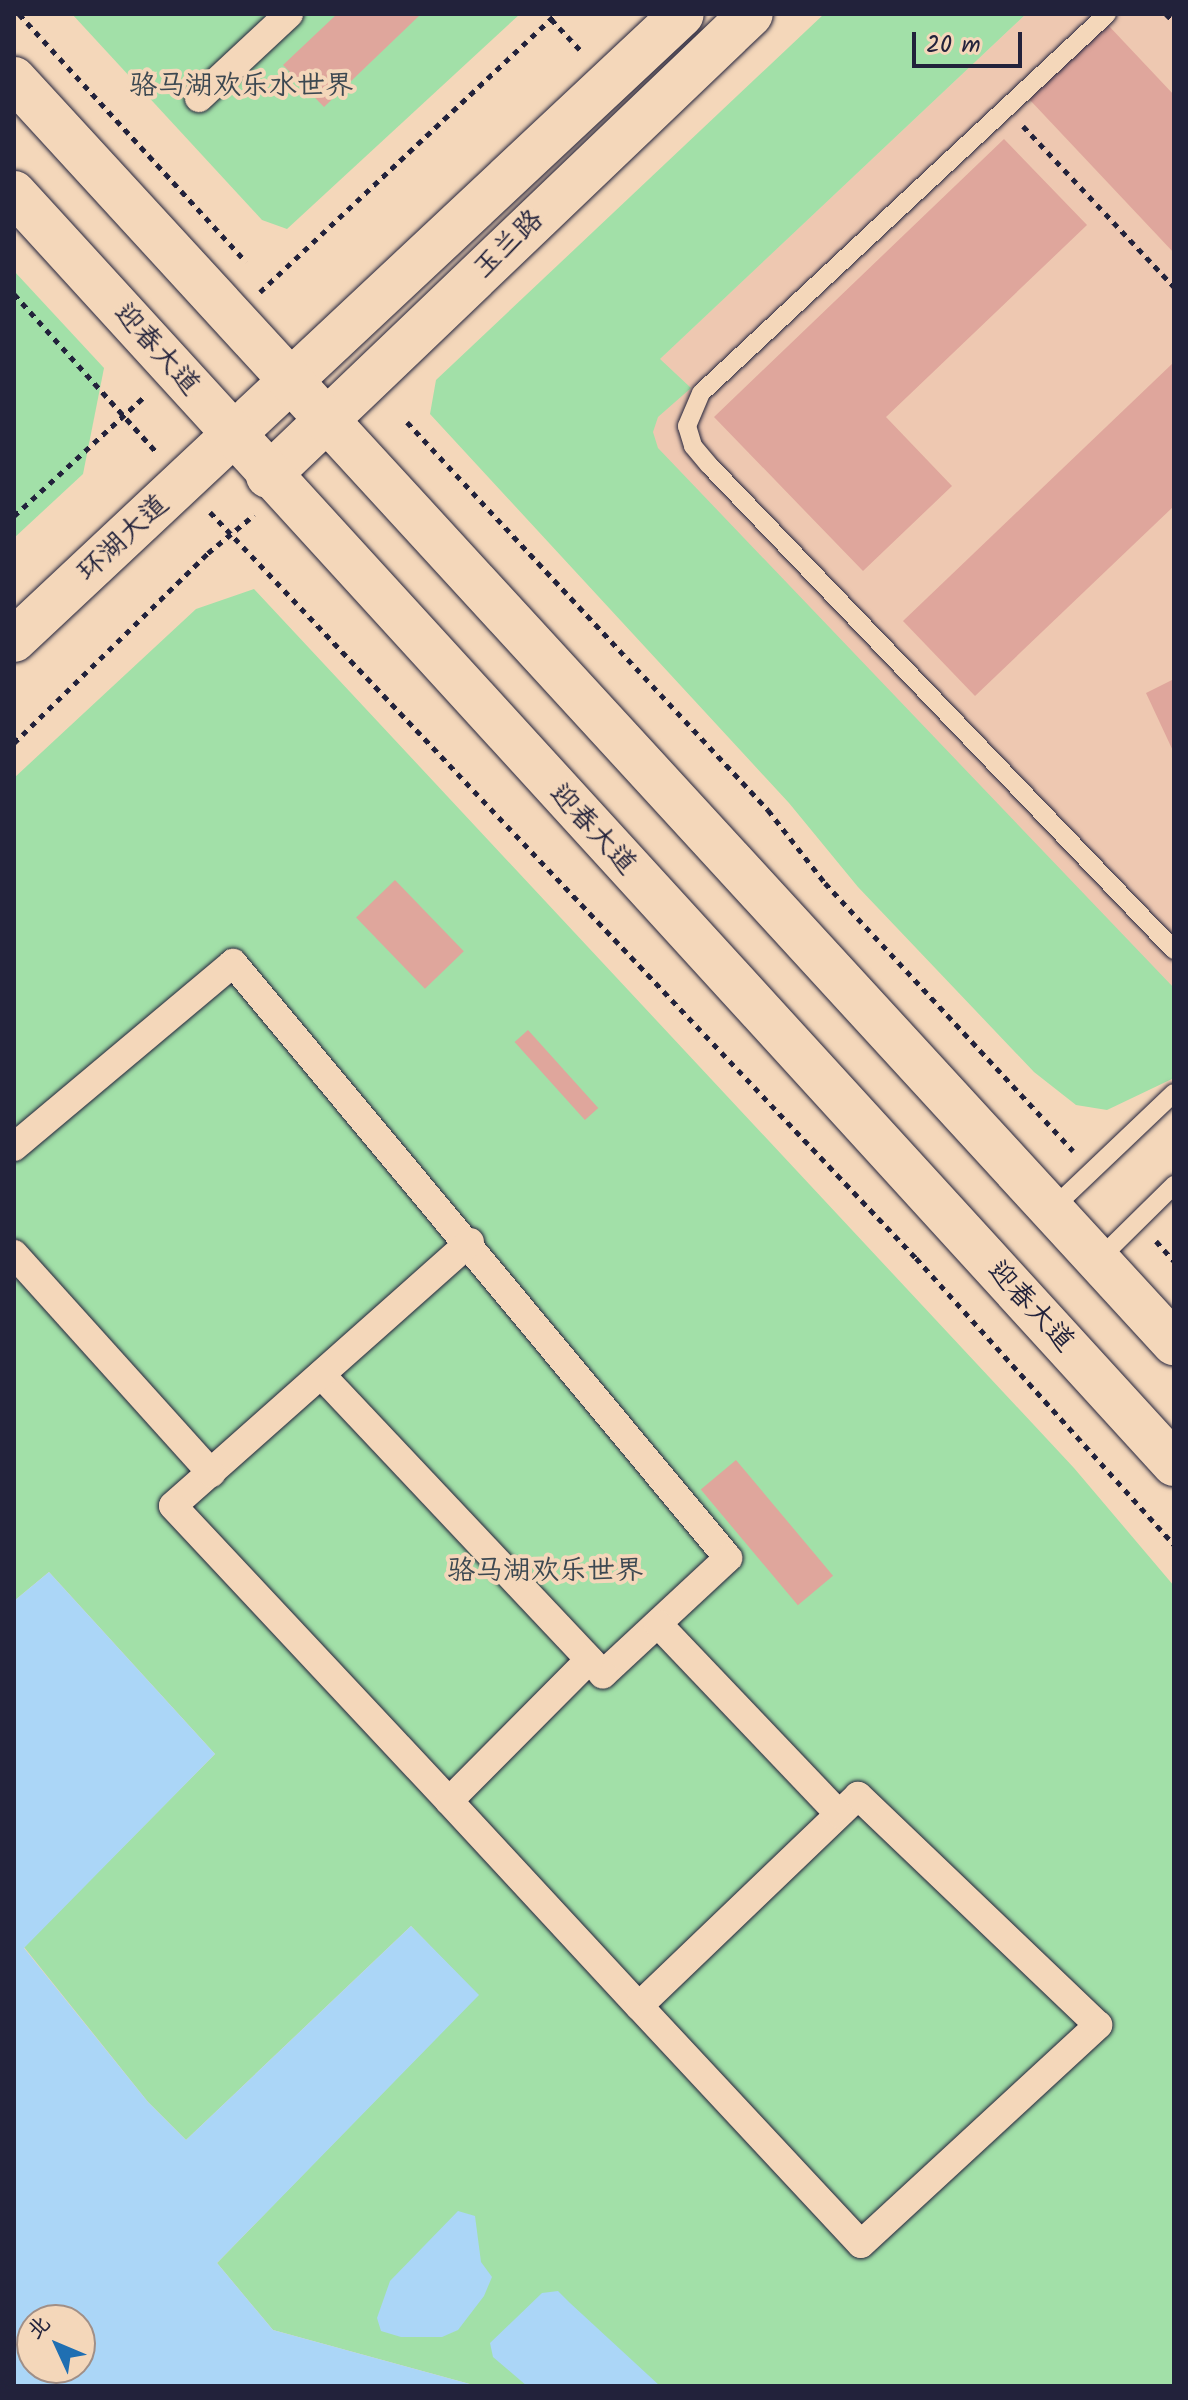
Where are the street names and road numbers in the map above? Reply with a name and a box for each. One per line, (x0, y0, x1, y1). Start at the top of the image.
street label: 玉兰路 (467, 204, 551, 286)
street label: 迎春大道 (106, 297, 206, 403)
street label: 环湖大道 (72, 489, 176, 589)
street label: 迎春大道 (542, 778, 642, 882)
street label: 迎春大道 (980, 1255, 1080, 1359)

